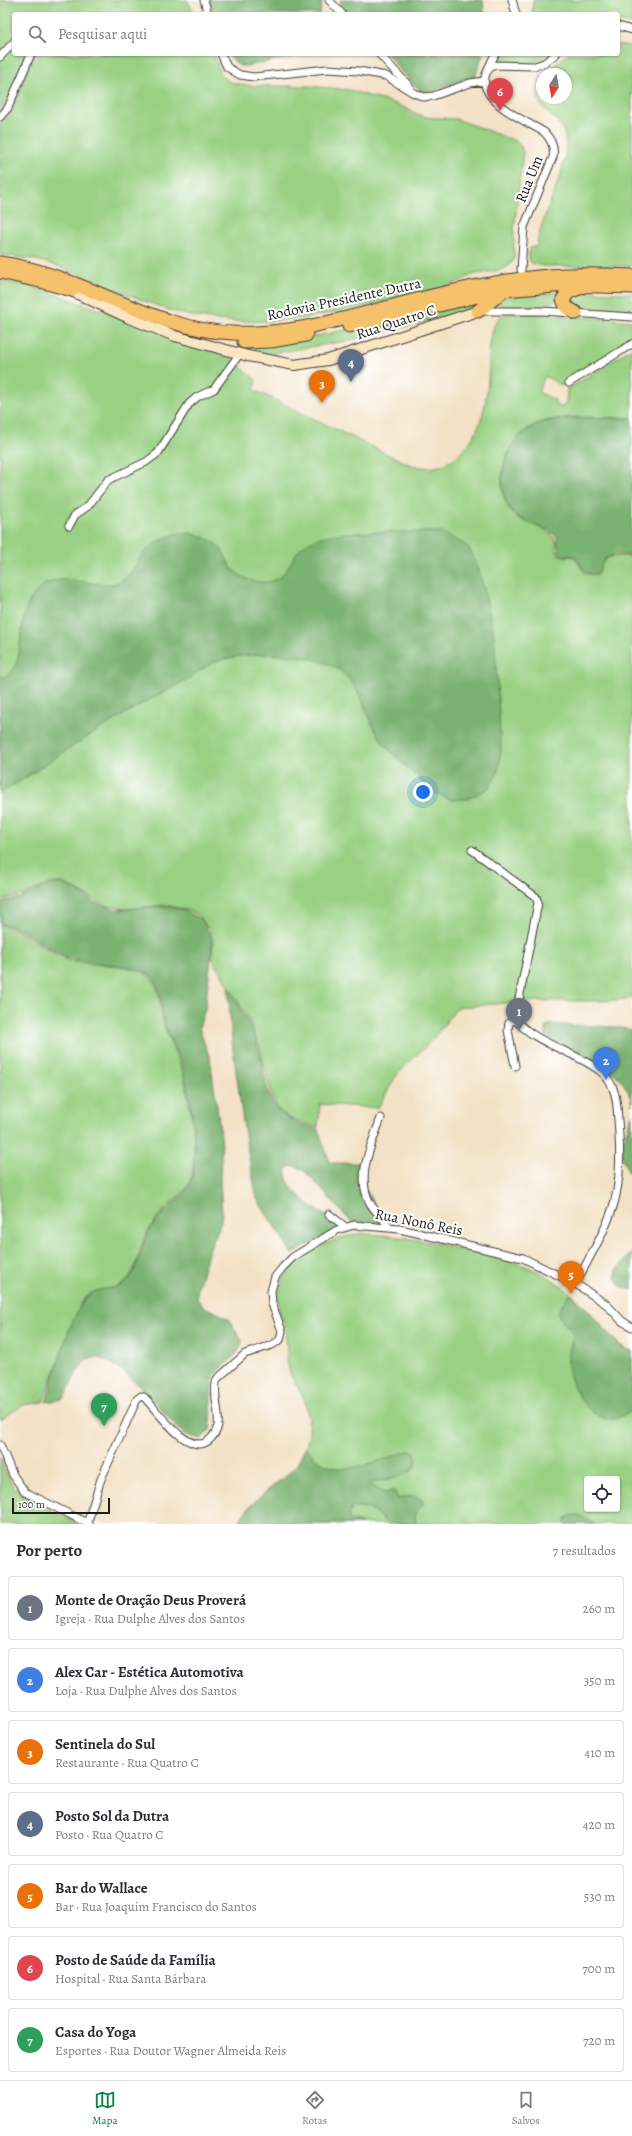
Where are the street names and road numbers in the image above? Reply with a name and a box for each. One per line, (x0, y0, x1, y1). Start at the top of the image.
street label: Rua Um (511, 152, 548, 206)
street label: Rodovia Presidente Dutra (265, 273, 423, 325)
street label: Rua Quatro C (354, 300, 438, 344)
street label: Rua Nonô Reis (373, 1204, 465, 1240)

